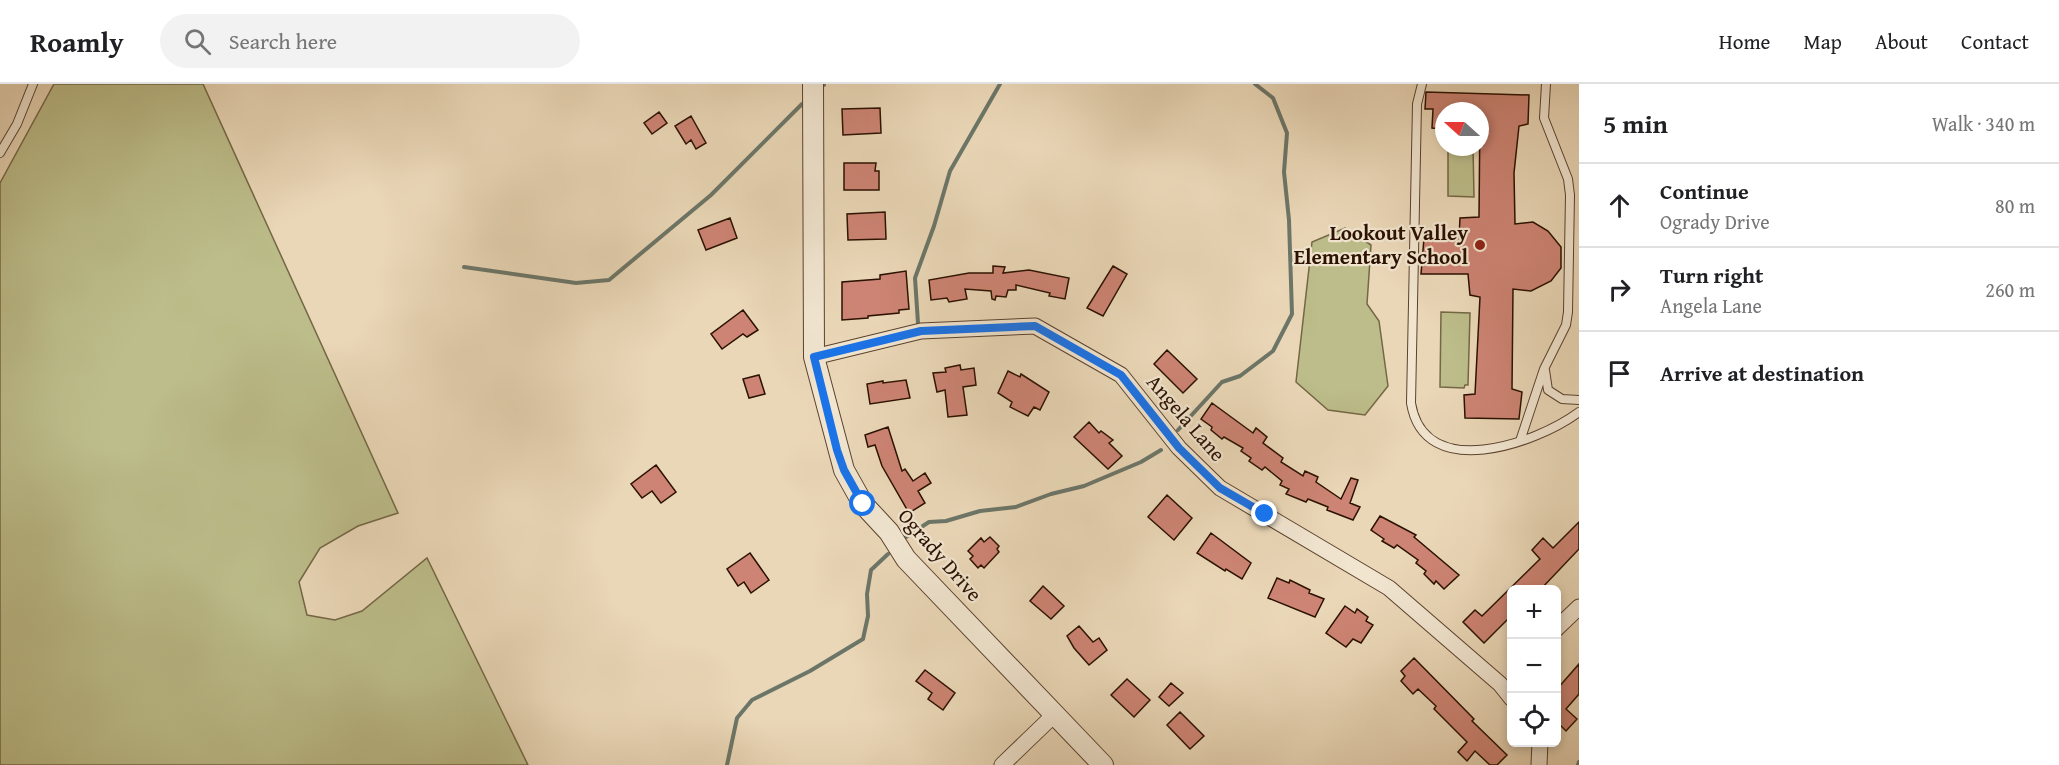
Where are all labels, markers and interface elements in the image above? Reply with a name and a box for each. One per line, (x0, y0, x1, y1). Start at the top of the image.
search box (160, 14, 580, 68)
text: Roamly (30, 21, 124, 62)
icon: search (181, 25, 214, 58)
text: Search here (229, 25, 337, 57)
text: Home (1719, 26, 1770, 57)
text: Map (1803, 26, 1842, 57)
text: About (1875, 26, 1928, 57)
text: Contact (1961, 26, 2029, 57)
north arrow (1435, 102, 1489, 156)
text: 5 min (1603, 104, 1668, 143)
text: Walk · 340 m (1932, 109, 2035, 138)
text: Continue (1660, 175, 1749, 207)
icon: ahead (1603, 189, 1636, 222)
text: 80 m (1995, 191, 2035, 220)
text: Ogrady Drive (1660, 207, 1770, 236)
place label: Lookout Valley Elementary School (1294, 217, 1468, 272)
marker: Lookout Valley Elementary School (1473, 238, 1487, 252)
text: Turn right (1660, 259, 1763, 291)
icon: right (1603, 273, 1636, 306)
text: 260 m (1985, 275, 2035, 304)
text: Angela Lane (1660, 291, 1762, 320)
icon: arrive (1603, 357, 1636, 390)
text: Arrive at destination (1660, 357, 1864, 389)
street label: Angela Lane (1140, 367, 1233, 468)
route start (849, 490, 875, 516)
route end (1251, 500, 1277, 526)
street label: Ogrady Drive (891, 501, 990, 608)
map controls (1507, 585, 1561, 747)
button: + (1507, 585, 1561, 639)
button: − (1507, 639, 1561, 693)
button: locate (1507, 693, 1561, 747)

